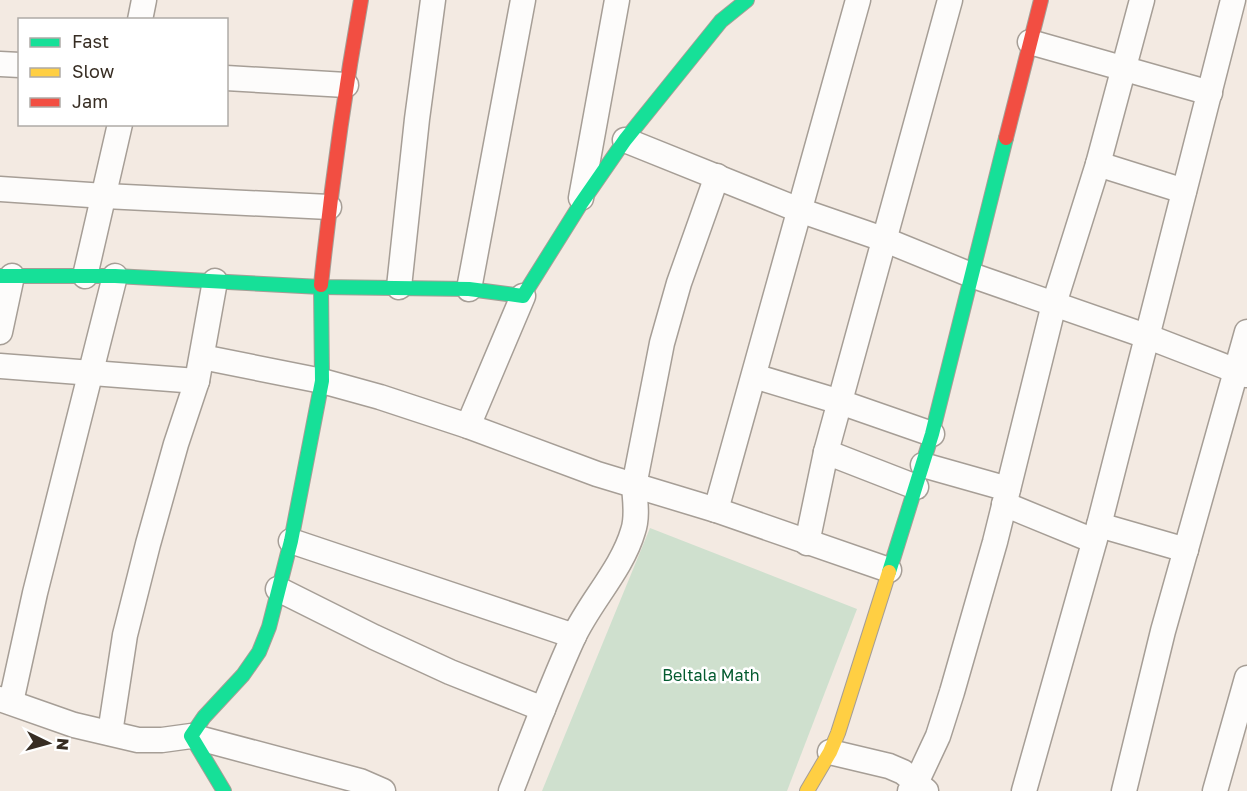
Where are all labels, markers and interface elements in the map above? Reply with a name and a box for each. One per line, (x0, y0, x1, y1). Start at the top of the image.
legend (18, 18, 228, 126)
text: Fast (72, 30, 109, 52)
text: Slow (72, 60, 115, 82)
text: Jam (72, 90, 108, 112)
park label: Beltala Math (662, 665, 760, 685)
north arrow (18, 713, 78, 773)
text: N (52, 737, 73, 751)

